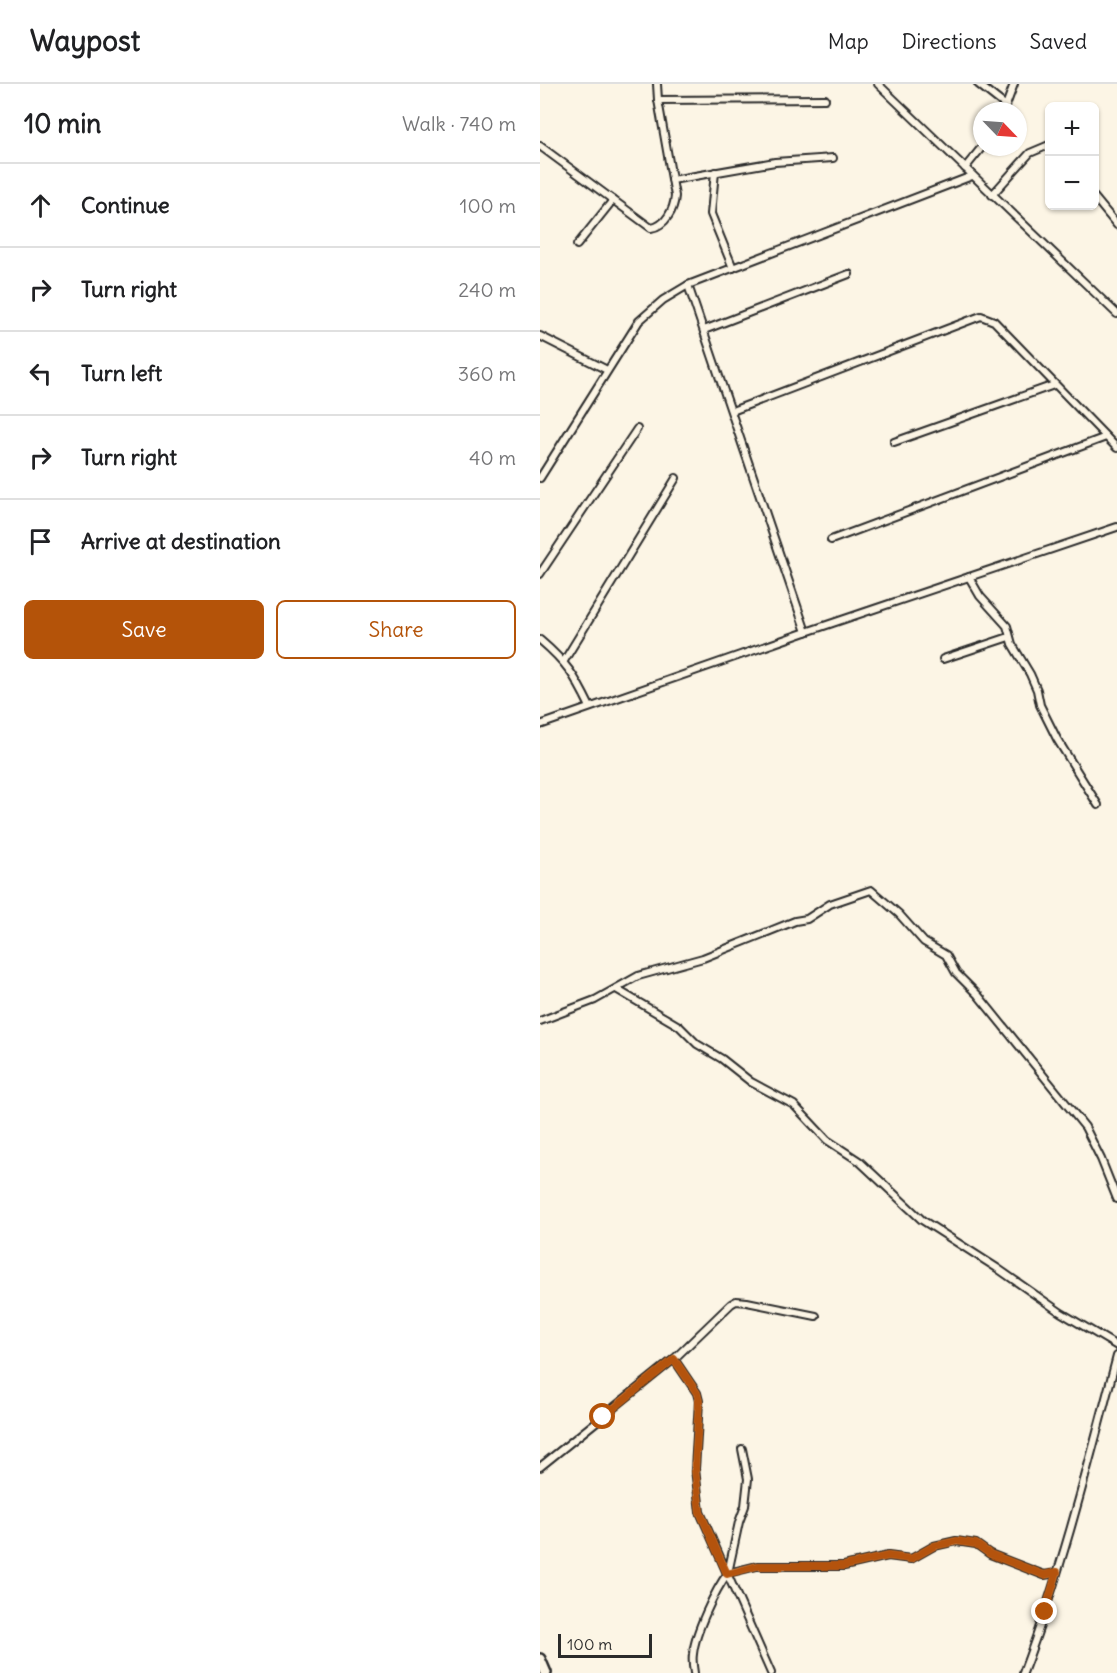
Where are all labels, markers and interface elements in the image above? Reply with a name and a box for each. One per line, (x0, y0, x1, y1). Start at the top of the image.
text: Waypost (30, 23, 140, 59)
text: Map (828, 28, 869, 55)
text: Directions (902, 28, 996, 55)
text: Saved (1029, 28, 1087, 55)
north arrow (973, 102, 1027, 156)
map controls (1045, 102, 1099, 210)
button: + (1045, 102, 1099, 156)
text: 10 min (24, 107, 101, 140)
text: Walk · 740 m (402, 111, 516, 136)
button: − (1045, 156, 1099, 210)
icon: ahead (24, 189, 57, 222)
text: Continue (81, 191, 170, 219)
text: 100 m (459, 193, 516, 218)
icon: right (24, 273, 57, 306)
text: Turn right (81, 275, 177, 303)
text: 240 m (458, 277, 516, 302)
icon: left (24, 357, 57, 390)
text: Turn left (81, 359, 162, 387)
text: 360 m (458, 361, 516, 386)
icon: right (24, 441, 57, 474)
text: Turn right (81, 443, 177, 471)
text: 40 m (469, 445, 516, 470)
icon: arrive (24, 525, 57, 558)
text: Arrive at destination (81, 527, 281, 555)
button: Save (24, 600, 264, 659)
button: Share (276, 600, 516, 659)
route start (589, 1403, 615, 1429)
route end (1031, 1598, 1057, 1624)
scale bar (558, 1631, 652, 1658)
text: 100 m (567, 1634, 612, 1654)

